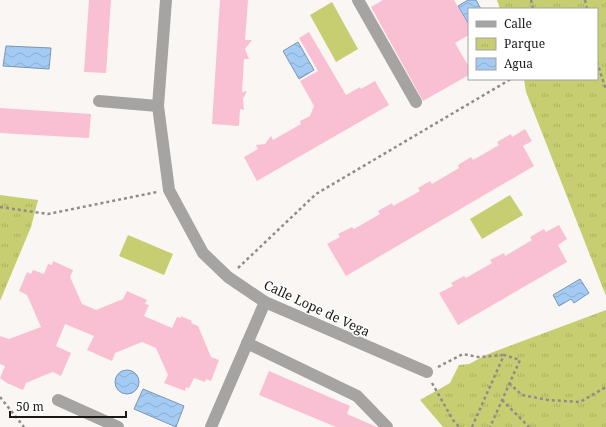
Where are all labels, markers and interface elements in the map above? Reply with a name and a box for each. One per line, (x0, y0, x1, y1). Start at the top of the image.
legend (468, 8, 598, 80)
text: Calle (504, 15, 532, 32)
text: Parque (504, 35, 545, 52)
text: Agua (504, 55, 533, 72)
street label: Calle Lope de Vega (261, 275, 373, 341)
scale bar (10, 393, 126, 419)
text: 50 m (16, 398, 44, 415)

